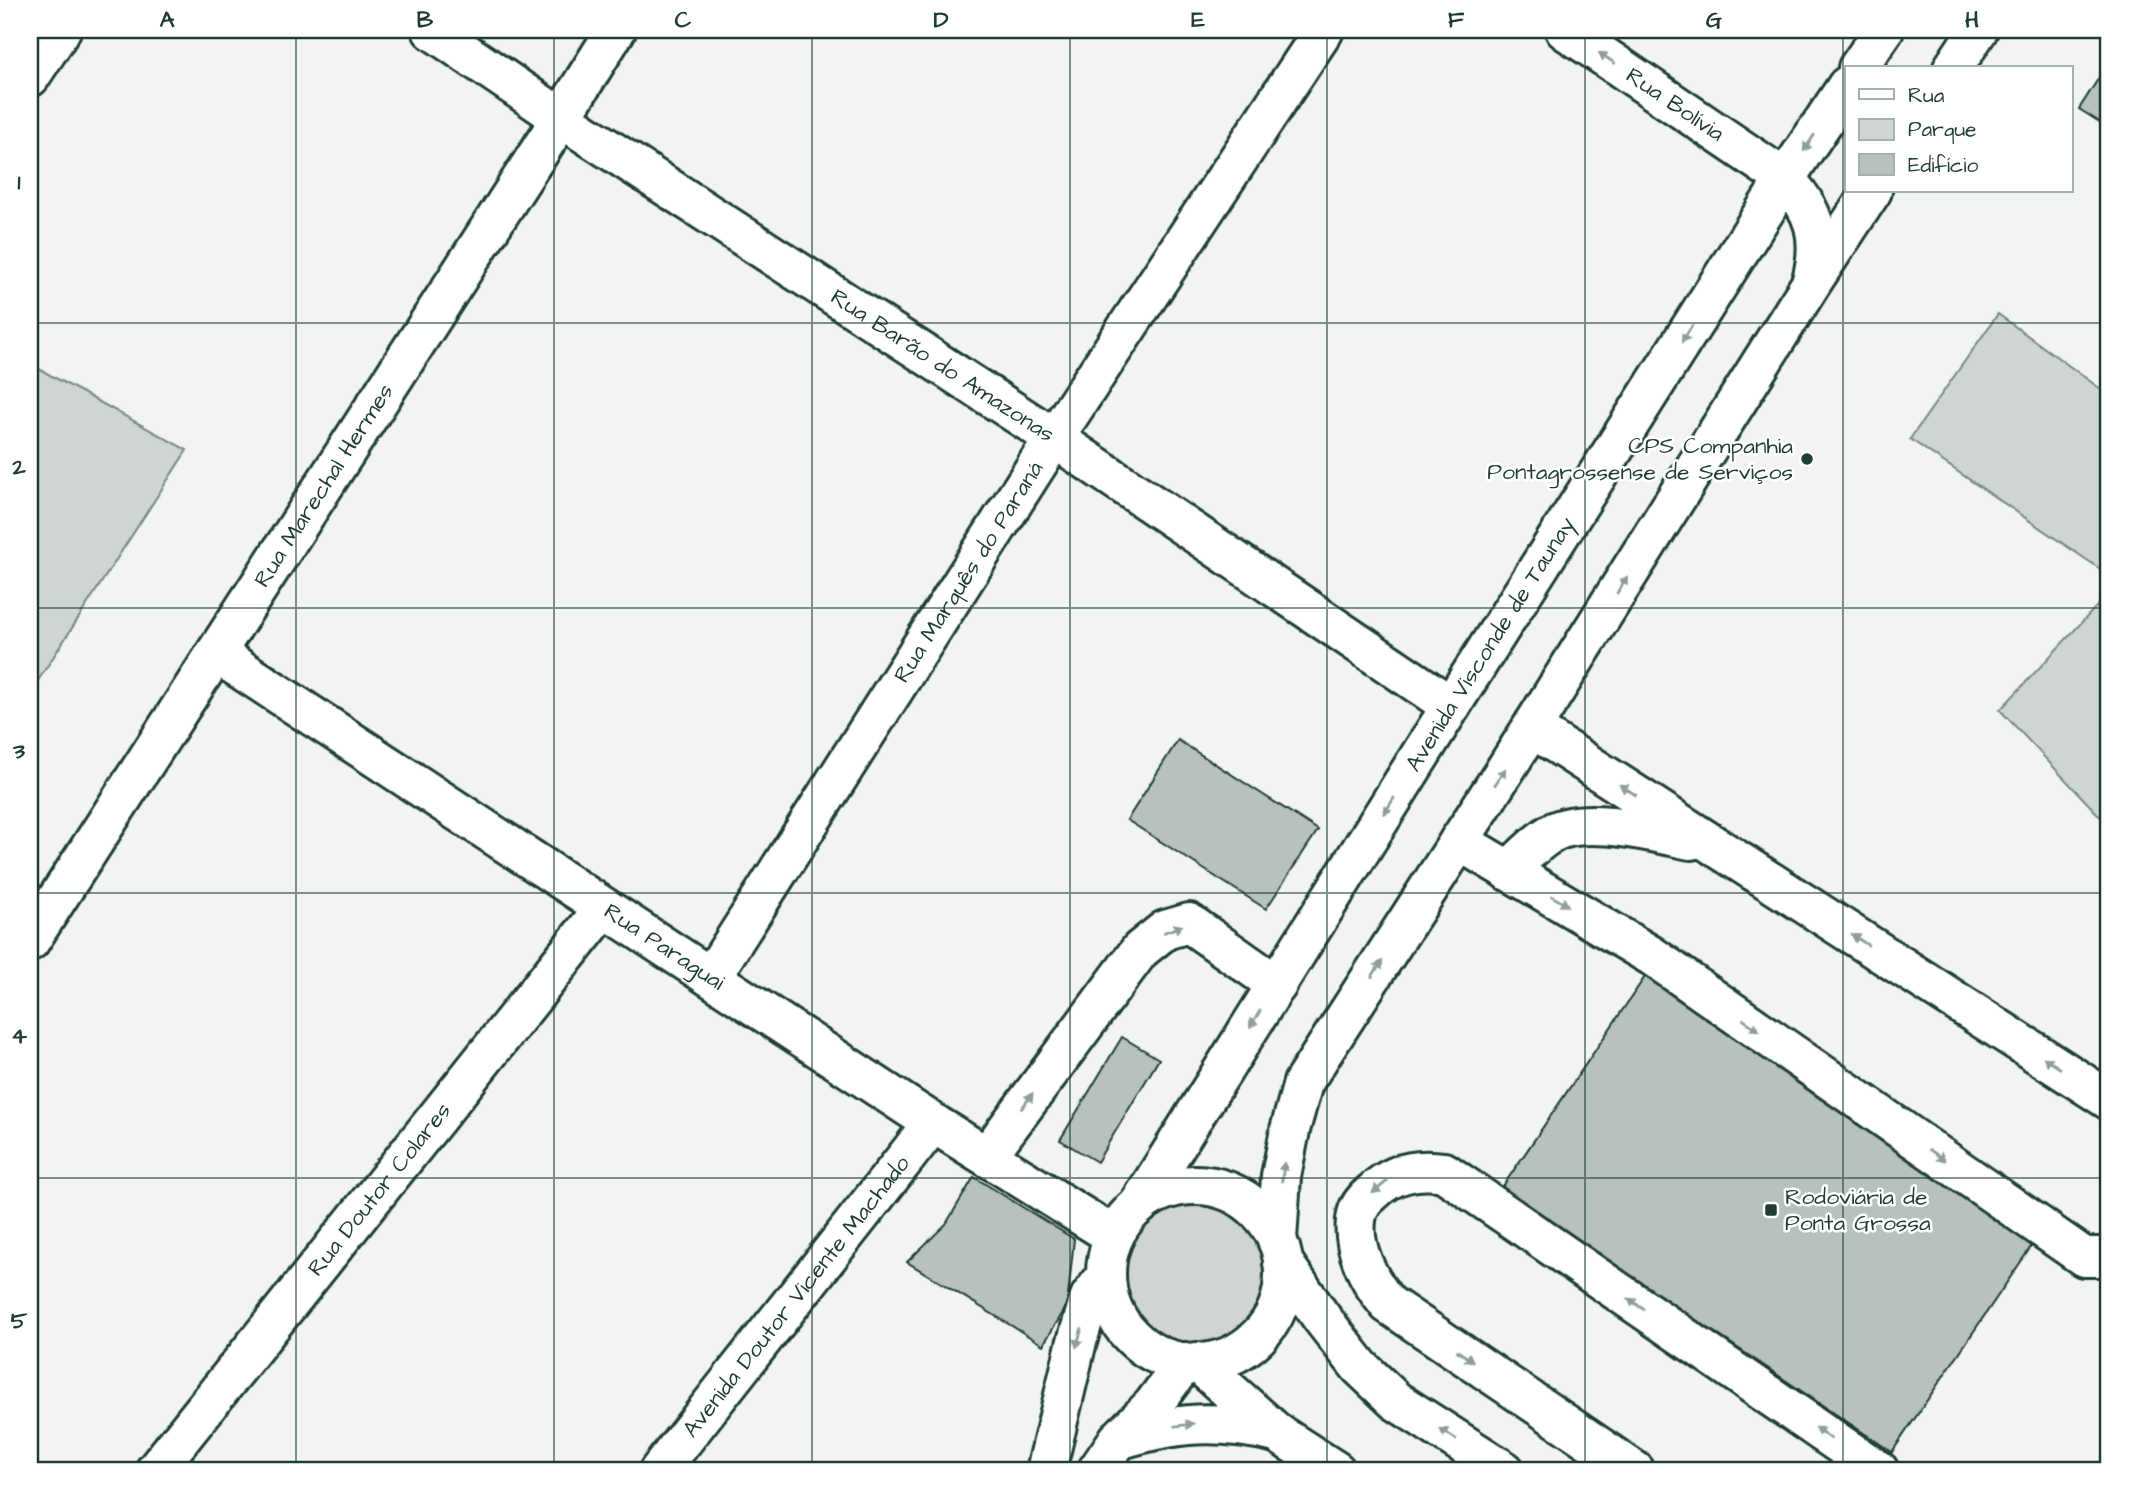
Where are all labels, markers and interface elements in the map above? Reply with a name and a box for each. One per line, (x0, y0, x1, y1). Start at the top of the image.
text: A (160, 4, 175, 36)
text: B (417, 4, 434, 36)
text: C (675, 4, 692, 36)
text: D (934, 4, 949, 36)
text: E (1191, 4, 1205, 36)
text: F (1448, 4, 1465, 36)
text: G (1706, 4, 1722, 36)
text: H (1965, 4, 1979, 36)
one-way arrow (1598, 51, 1616, 65)
street label: Rua Bolívia (1620, 60, 1731, 150)
legend (1845, 66, 2072, 192)
text: Rua (1908, 81, 1945, 110)
text: Parque (1908, 115, 1976, 144)
one-way arrow (1803, 133, 1816, 152)
text: Edifício (1908, 151, 1978, 180)
text: 1 (18, 166, 21, 198)
street label: Rua Barão do Amazonas (824, 281, 1061, 450)
one-way arrow (1680, 325, 1693, 344)
street label: Rua Marechal Hermes (246, 378, 401, 594)
place label: CPS Companhia Pontagrossense de Serviços (1487, 430, 1793, 489)
text: 2 (11, 451, 26, 483)
marker: CPS Companhia Pontagrossense de Serviços (1799, 451, 1815, 467)
street label: Rua Marquês do Paraná (886, 455, 1051, 689)
street label: Avenida Visconde de Taunay (1398, 510, 1584, 778)
one-way arrow (1615, 575, 1628, 595)
text: 3 (12, 735, 25, 767)
one-way arrow (1494, 768, 1507, 787)
one-way arrow (1618, 784, 1638, 797)
one-way arrow (1382, 796, 1395, 815)
street label: Rua Paraguai (598, 895, 731, 998)
one-way arrow (1550, 895, 1569, 908)
one-way arrow (1162, 923, 1183, 934)
one-way arrow (1851, 934, 1870, 947)
one-way arrow (1371, 959, 1384, 978)
one-way arrow (1249, 1010, 1262, 1029)
one-way arrow (1742, 1018, 1760, 1032)
text: 4 (11, 1020, 27, 1052)
one-way arrow (2043, 1056, 2061, 1070)
one-way arrow (1020, 1092, 1035, 1110)
street label: Rua Doutor Colares (300, 1096, 459, 1283)
one-way arrow (1928, 1148, 1946, 1162)
street label: Avenida Doutor Vicente Machado (675, 1149, 918, 1444)
one-way arrow (1277, 1161, 1288, 1183)
one-way arrow (1371, 1179, 1389, 1194)
place label: Rodoviária de Ponta Grossa (1785, 1181, 1931, 1239)
marker: Rodoviária de Ponta Grossa (1763, 1202, 1779, 1218)
one-way arrow (1626, 1298, 1645, 1311)
text: 5 (11, 1305, 28, 1337)
one-way arrow (1073, 1327, 1083, 1348)
one-way arrow (1456, 1349, 1474, 1363)
one-way arrow (1173, 1420, 1195, 1431)
one-way arrow (1814, 1426, 1832, 1440)
one-way arrow (1438, 1428, 1458, 1441)

